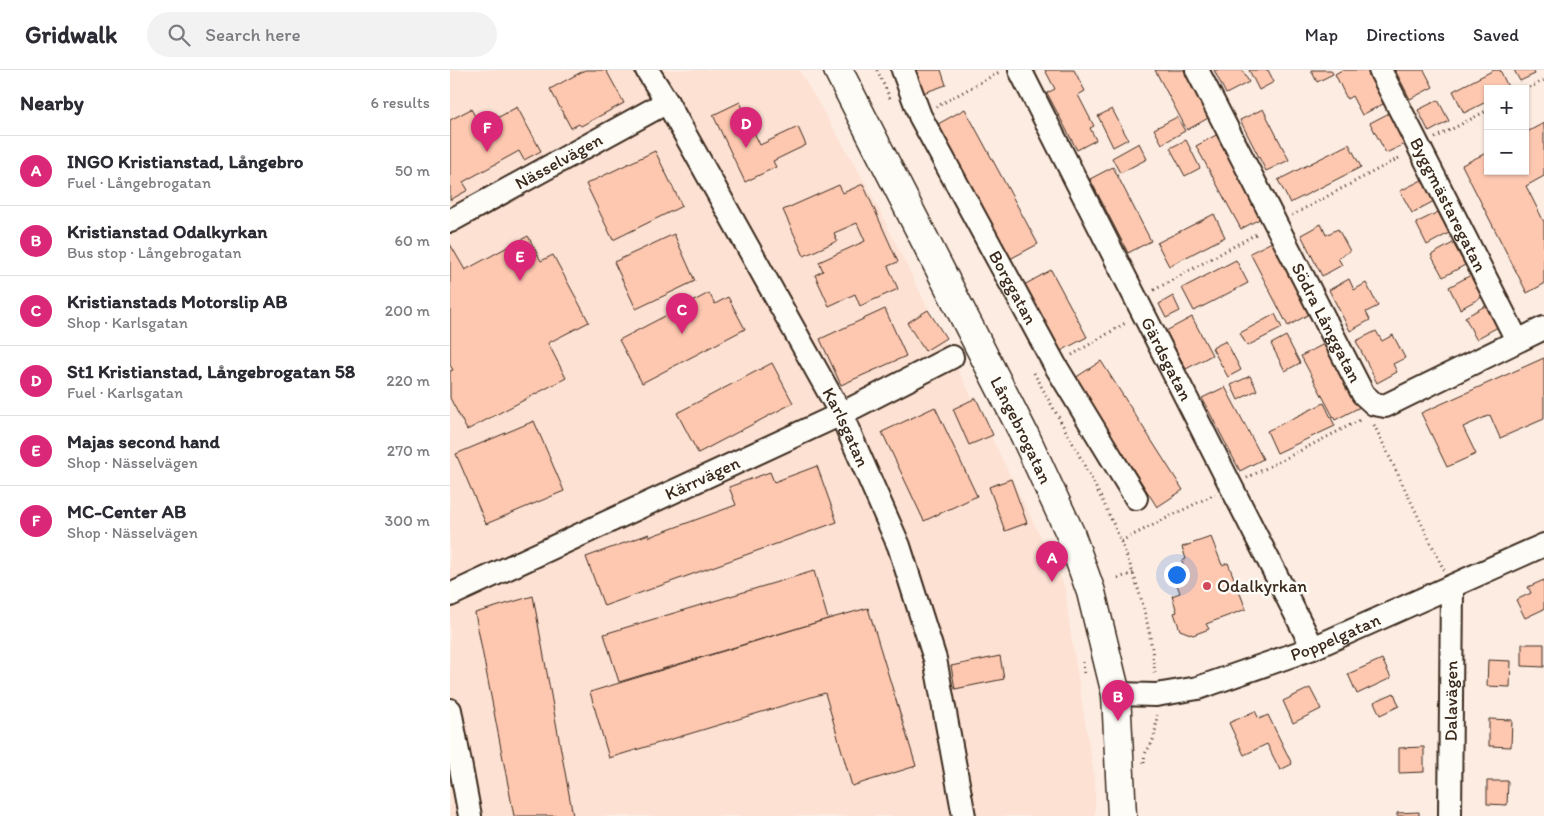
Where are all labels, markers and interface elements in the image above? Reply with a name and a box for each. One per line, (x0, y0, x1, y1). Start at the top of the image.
search box (147, 12, 497, 57)
text: Gridwalk (25, 20, 117, 49)
icon: search (165, 21, 193, 49)
text: Search here (205, 23, 301, 46)
text: Map (1305, 24, 1338, 46)
text: Directions (1366, 24, 1445, 46)
text: Saved (1473, 24, 1519, 46)
map controls (1484, 85, 1529, 175)
button: + (1484, 85, 1529, 130)
text: Nearby (20, 90, 84, 115)
text: 6 results (370, 93, 430, 112)
pin: D (730, 107, 762, 148)
pin: F (471, 111, 503, 152)
street label: Nässelvägen (511, 128, 606, 194)
button: − (1484, 130, 1529, 175)
street label: Byggmästaregatan (1405, 134, 1492, 275)
text: INGO Kristianstad, Långebro (67, 150, 304, 173)
text: A (31, 161, 41, 180)
text: 50 m (395, 161, 430, 180)
text: Fuel · Långebrogatan (67, 173, 211, 192)
text: Kristianstad Odalkyrkan (67, 220, 267, 243)
text: B (31, 231, 41, 250)
text: 60 m (395, 231, 430, 250)
pin: E (504, 240, 536, 281)
text: Bus stop · Långebrogatan (67, 243, 242, 262)
street label: Borggatan (984, 247, 1042, 329)
street label: Södra Långgatan (1287, 259, 1366, 386)
text: Kristianstads Motorslip AB (67, 290, 288, 313)
pin: C (666, 293, 698, 334)
text: C (31, 301, 41, 320)
text: 200 m (385, 301, 430, 320)
text: Shop · Karlsgatan (67, 313, 188, 332)
street label: Gärdsgatan (1136, 313, 1197, 405)
text: St1 Kristianstad, Långebrogatan 58 (67, 360, 355, 383)
text: D (31, 371, 41, 390)
text: 220 m (386, 371, 430, 390)
street label: Långebrogatan (985, 373, 1057, 487)
text: Fuel · Karlsgatan (67, 383, 183, 402)
street label: Karlsgatan (817, 383, 874, 470)
text: Majas second hand (67, 430, 220, 453)
text: E (32, 441, 40, 460)
text: 270 m (387, 441, 430, 460)
street label: Kärrvägen (661, 451, 744, 505)
text: Shop · Nässelvägen (67, 453, 198, 472)
text: MC-Center AB (67, 500, 186, 523)
text: F (32, 511, 40, 530)
text: 300 m (385, 511, 430, 530)
text: Shop · Nässelvägen (67, 523, 198, 542)
pin: A (1036, 541, 1068, 582)
your location (1164, 562, 1190, 588)
place label: Odalkyrkan (1217, 575, 1307, 597)
marker: Odalkyrkan (1201, 580, 1213, 592)
street label: Poppelgatan (1287, 608, 1384, 666)
street label: Dalavägen (1440, 660, 1462, 742)
pin: B (1102, 680, 1134, 721)

